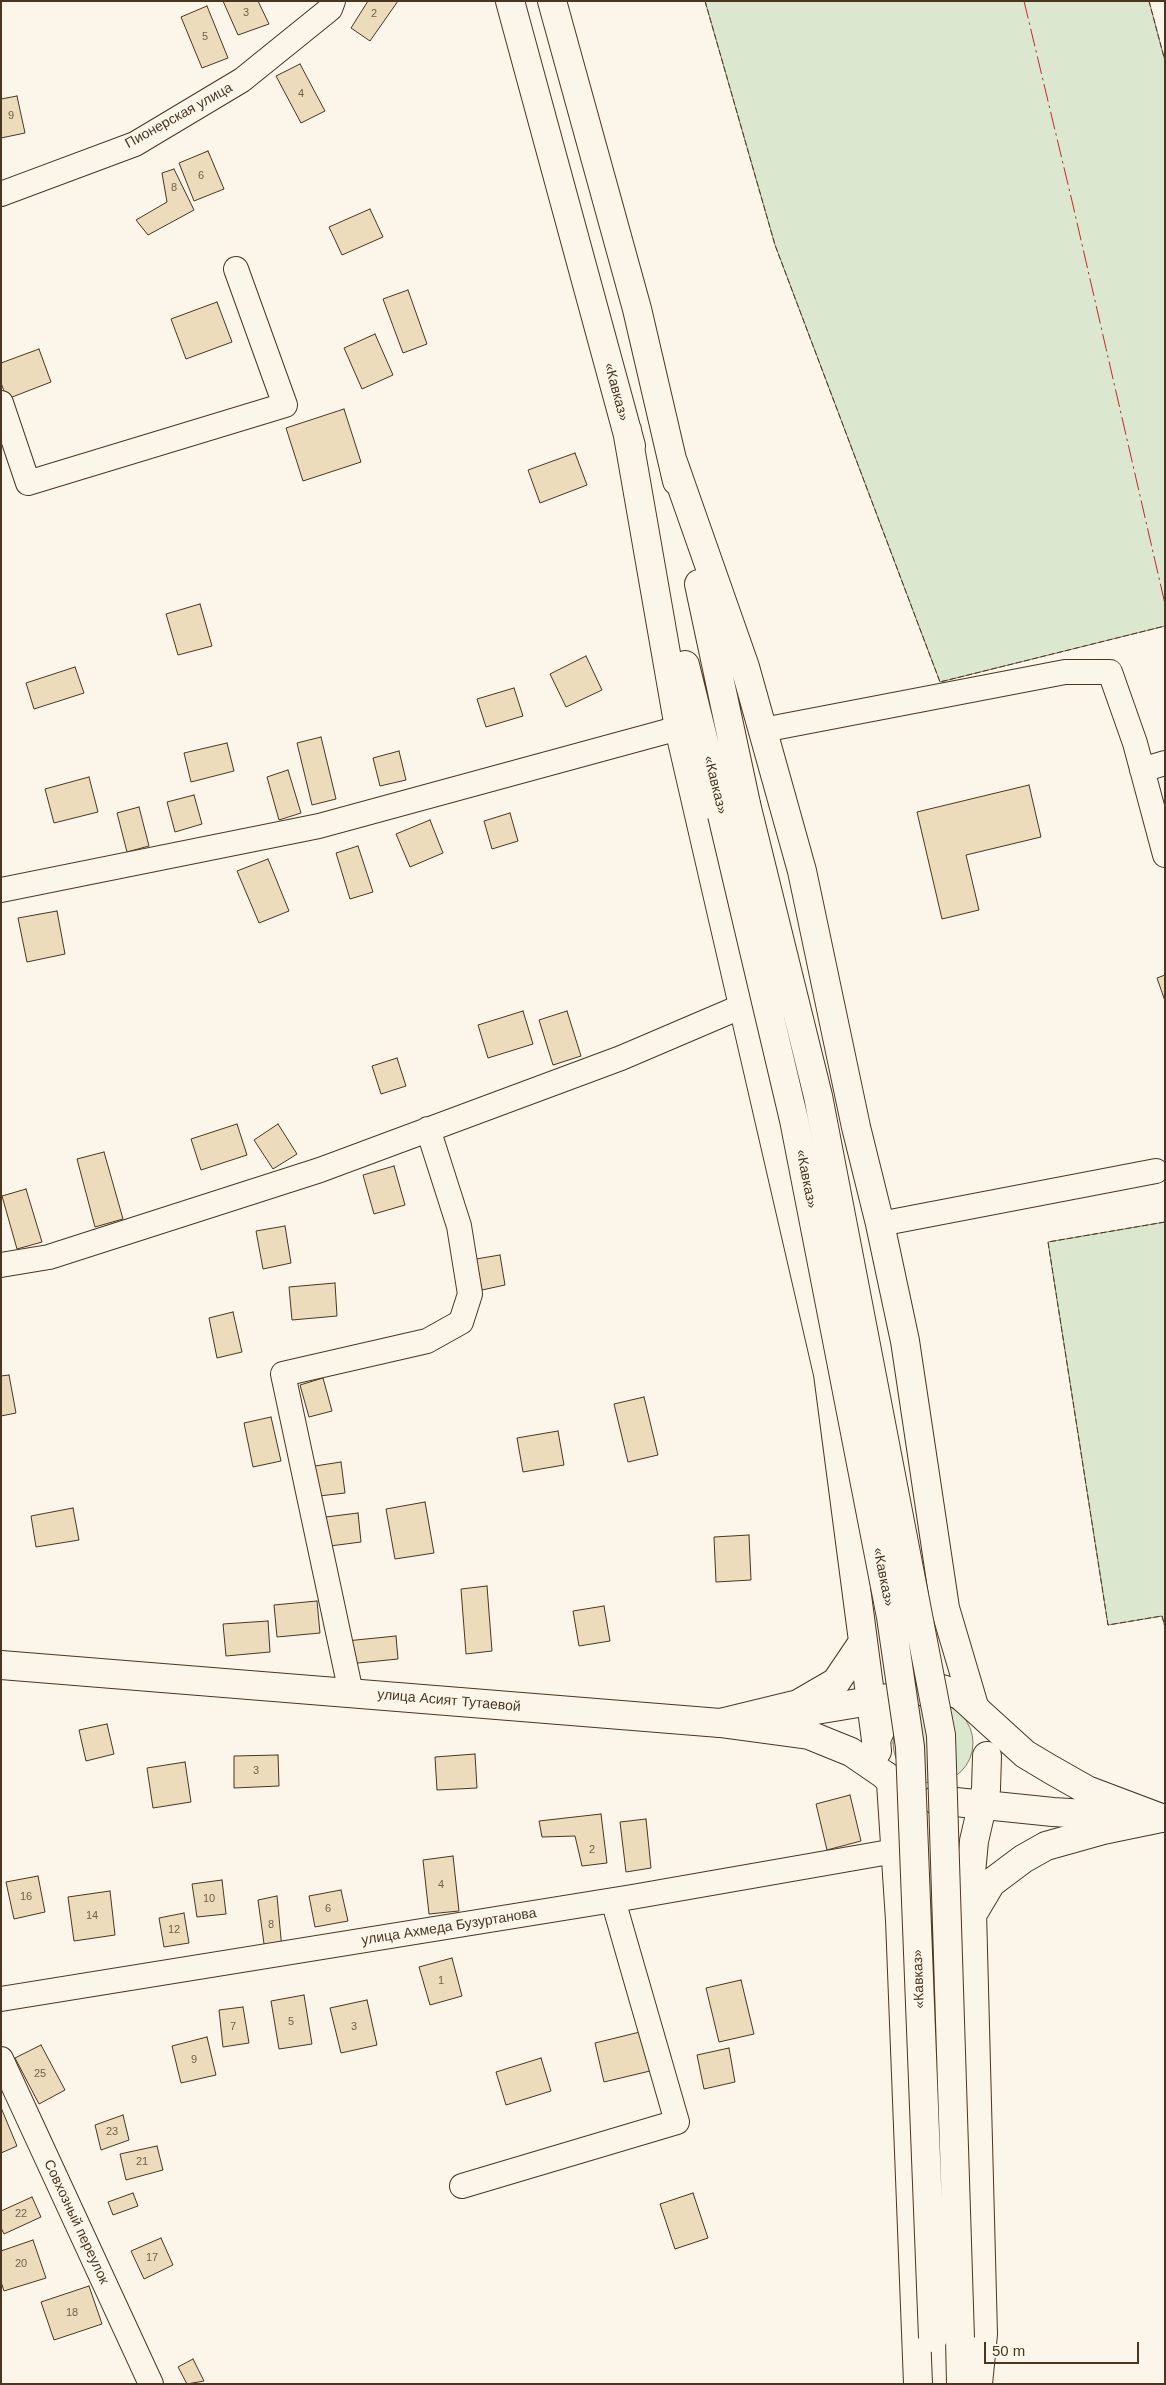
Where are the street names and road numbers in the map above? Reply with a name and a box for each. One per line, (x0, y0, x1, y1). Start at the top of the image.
street label: Пионерская улица (122, 80, 236, 152)
street label: «Кавказ» (600, 361, 632, 423)
street label: «Кавказ» (700, 754, 730, 816)
street label: «Кавказ» (792, 1148, 820, 1210)
street label: «Кавказ» (869, 1546, 897, 1608)
street label: улица Асият Тутаевой (377, 1686, 521, 1716)
street label: улица Ахмеда Бузуртанова (360, 1905, 538, 1949)
street label: «Кавказ» (910, 1949, 928, 2009)
street label: Совхозный переулок (40, 2157, 112, 2287)

